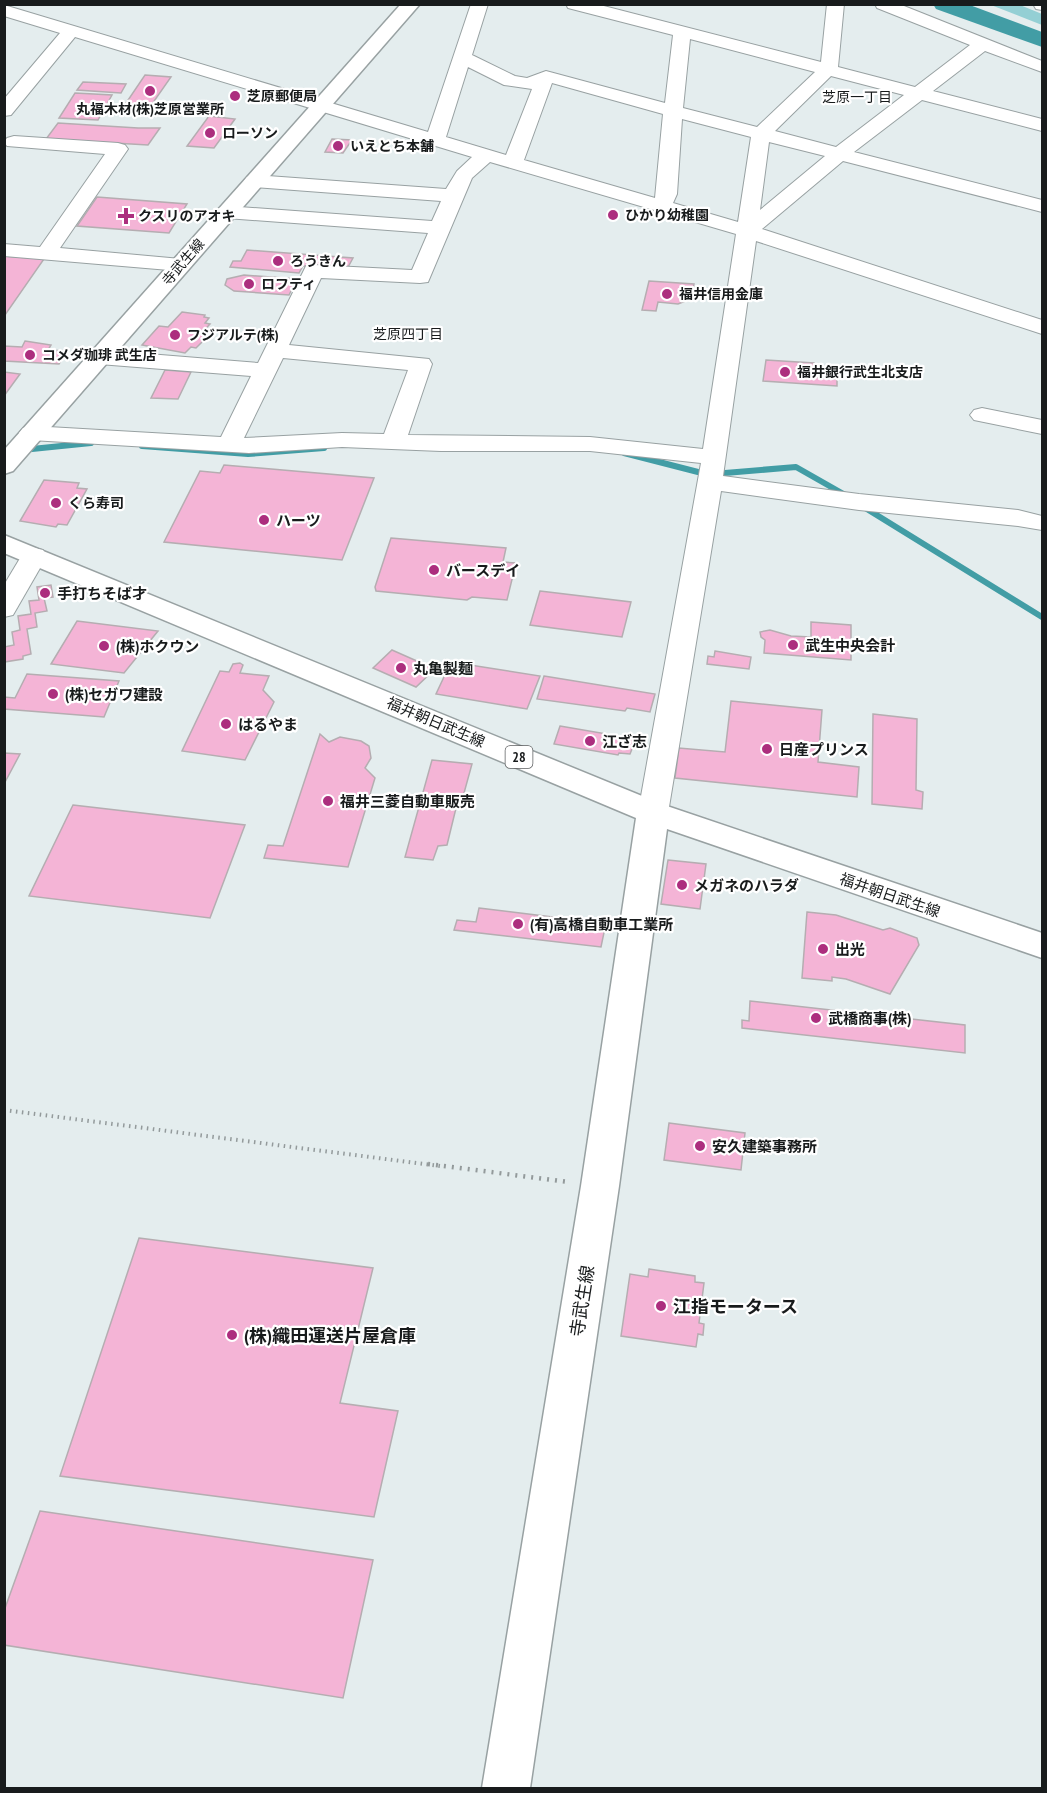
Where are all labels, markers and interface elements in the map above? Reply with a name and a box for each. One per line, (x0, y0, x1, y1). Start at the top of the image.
marker: 丸福木材(株)芝原営業所 (143, 84, 157, 98)
place label: 芝原郵便局 (247, 87, 317, 105)
district label: 芝原一丁目 (822, 88, 892, 106)
marker: 芝原郵便局 (228, 89, 242, 103)
place label: 丸福木材(株)芝原営業所 (76, 100, 224, 118)
place label: ローソン (222, 124, 278, 142)
marker: ローソン (203, 126, 217, 140)
place label: いえとち本舗 (350, 137, 434, 155)
marker: いえとち本舗 (331, 139, 345, 153)
place label: ひかり幼稚園 (625, 206, 709, 224)
place label: クスリのアオキ (138, 207, 236, 225)
marker: ひかり幼稚園 (606, 208, 620, 222)
marker: クスリのアオキ (119, 209, 133, 223)
street label: 寺武生線 (158, 235, 208, 289)
place label: ろうきん (290, 252, 346, 270)
marker: ろうきん (271, 254, 285, 268)
place label: ロフティ (261, 275, 316, 293)
marker: ロフティ (242, 277, 256, 291)
place label: 福井信用金庫 (679, 285, 763, 303)
marker: 福井信用金庫 (660, 287, 674, 301)
district label: 芝原四丁目 (373, 325, 443, 343)
place label: フジアルテ(株) (187, 326, 279, 344)
marker: フジアルテ(株) (168, 328, 182, 342)
place label: コメダ珈琲 武生店 (42, 346, 157, 364)
marker: コメダ珈琲 武生店 (23, 348, 37, 362)
place label: 福井銀行武生北支店 (797, 363, 923, 381)
marker: 福井銀行武生北支店 (778, 365, 792, 379)
place label: くら寿司 (68, 494, 124, 512)
marker: くら寿司 (49, 496, 63, 510)
place label: ハーツ (276, 511, 321, 530)
marker: ハーツ (257, 513, 271, 527)
place label: バースデイ (446, 561, 520, 580)
marker: バースデイ (427, 563, 441, 577)
place label: 手打ちそば才 (57, 584, 147, 603)
marker: 手打ちそば才 (38, 586, 52, 600)
place label: 武生中央会計 (805, 636, 895, 655)
place label: (株)ホクウン (116, 637, 199, 656)
marker: 武生中央会計 (786, 638, 800, 652)
marker: (株)ホクウン (97, 639, 111, 653)
place label: 丸亀製麺 (413, 659, 473, 678)
marker: 丸亀製麺 (394, 661, 408, 675)
place label: (株)セガワ建設 (65, 685, 163, 704)
marker: (株)セガワ建設 (46, 687, 60, 701)
street label: 福井朝日武生線 (384, 693, 488, 751)
place label: はるやま (238, 715, 298, 734)
marker: はるやま (219, 717, 233, 731)
place label: 江ざ志 (602, 732, 647, 751)
marker: 江ざ志 (583, 734, 597, 748)
place label: 日産プリンス (779, 740, 869, 759)
marker: 日産プリンス (760, 742, 774, 756)
road number: 28 (506, 746, 532, 768)
place label: 福井三菱自動車販売 (339, 792, 475, 811)
marker: 福井三菱自動車販売 (321, 794, 335, 808)
street label: 福井朝日武生線 (837, 869, 943, 921)
place label: メガネのハラダ (694, 876, 799, 895)
marker: メガネのハラダ (675, 878, 689, 892)
place label: (有)高橋自動車工業所 (530, 915, 673, 934)
marker: (有)高橋自動車工業所 (511, 917, 525, 931)
place label: 出光 (835, 940, 865, 959)
marker: 出光 (816, 942, 830, 956)
place label: 武橋商事(株) (828, 1009, 911, 1028)
marker: 武橋商事(株) (809, 1011, 823, 1025)
place label: 安久建築事務所 (712, 1137, 817, 1156)
marker: 安久建築事務所 (693, 1139, 707, 1153)
street label: 寺武生線 (565, 1264, 599, 1338)
place label: 江指モータース (673, 1295, 798, 1318)
marker: 江指モータース (654, 1299, 668, 1313)
place label: (株)織田運送片屋倉庫 (244, 1324, 416, 1347)
marker: (株)織田運送片屋倉庫 (225, 1328, 239, 1342)

